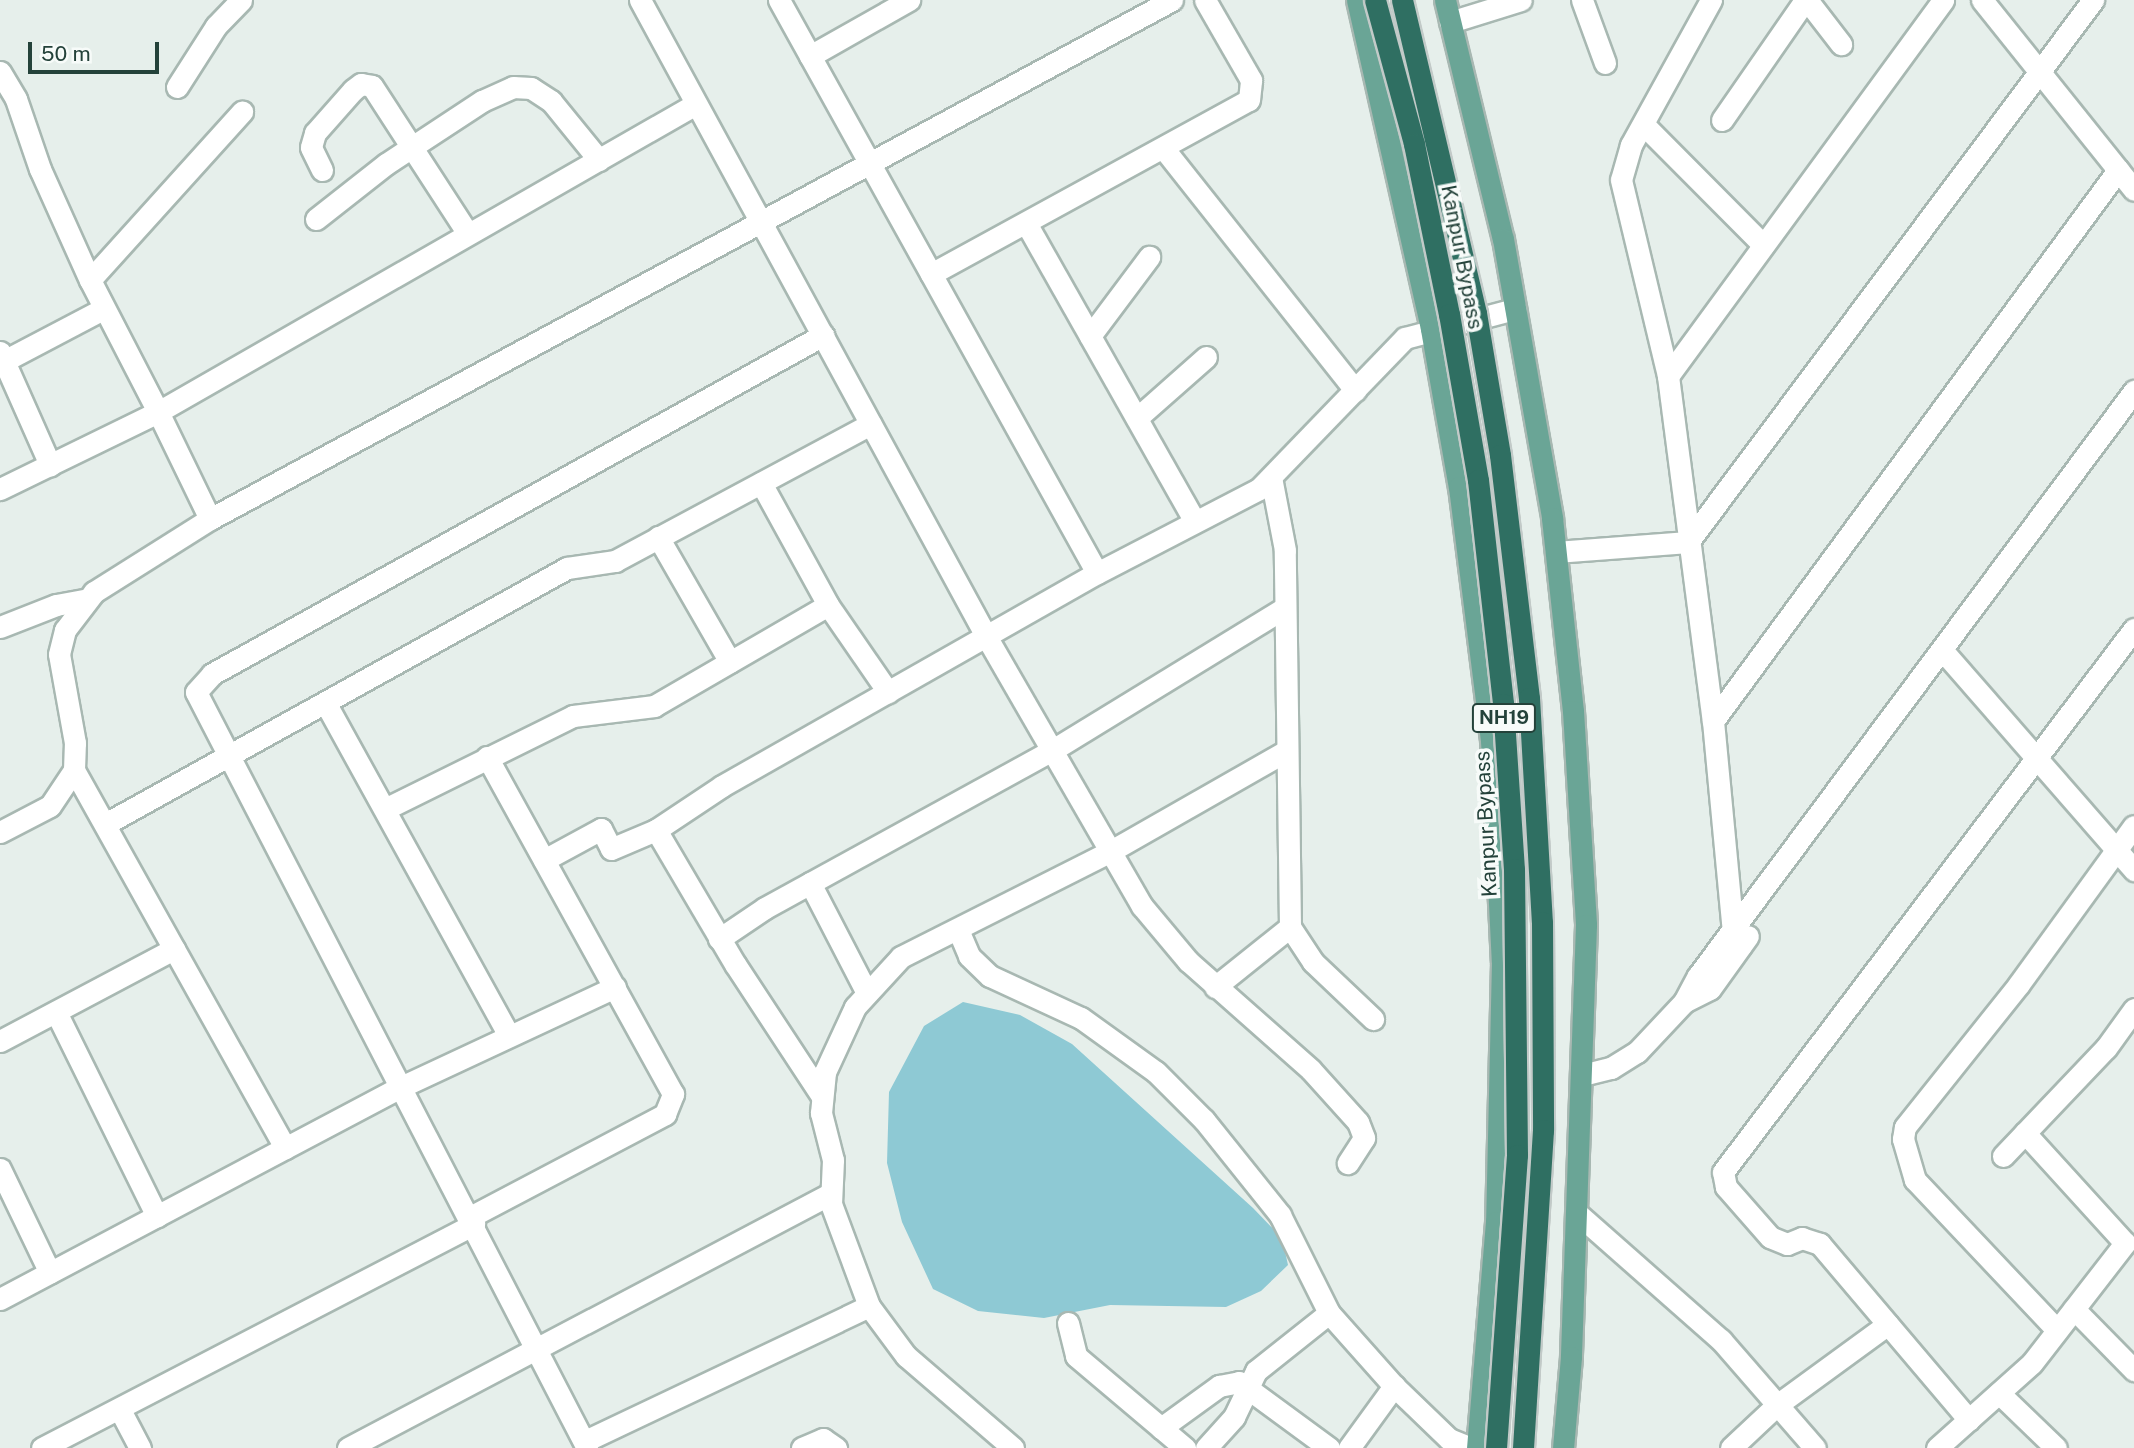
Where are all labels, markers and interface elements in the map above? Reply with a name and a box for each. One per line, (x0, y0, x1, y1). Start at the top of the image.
scale bar (32, 28, 163, 72)
text: 50 m (41, 41, 91, 66)
street label: Kanpur Bypass (1436, 183, 1488, 331)
road number: NH19 (1471, 702, 1537, 734)
street label: Kanpur Bypass (1470, 750, 1502, 898)

